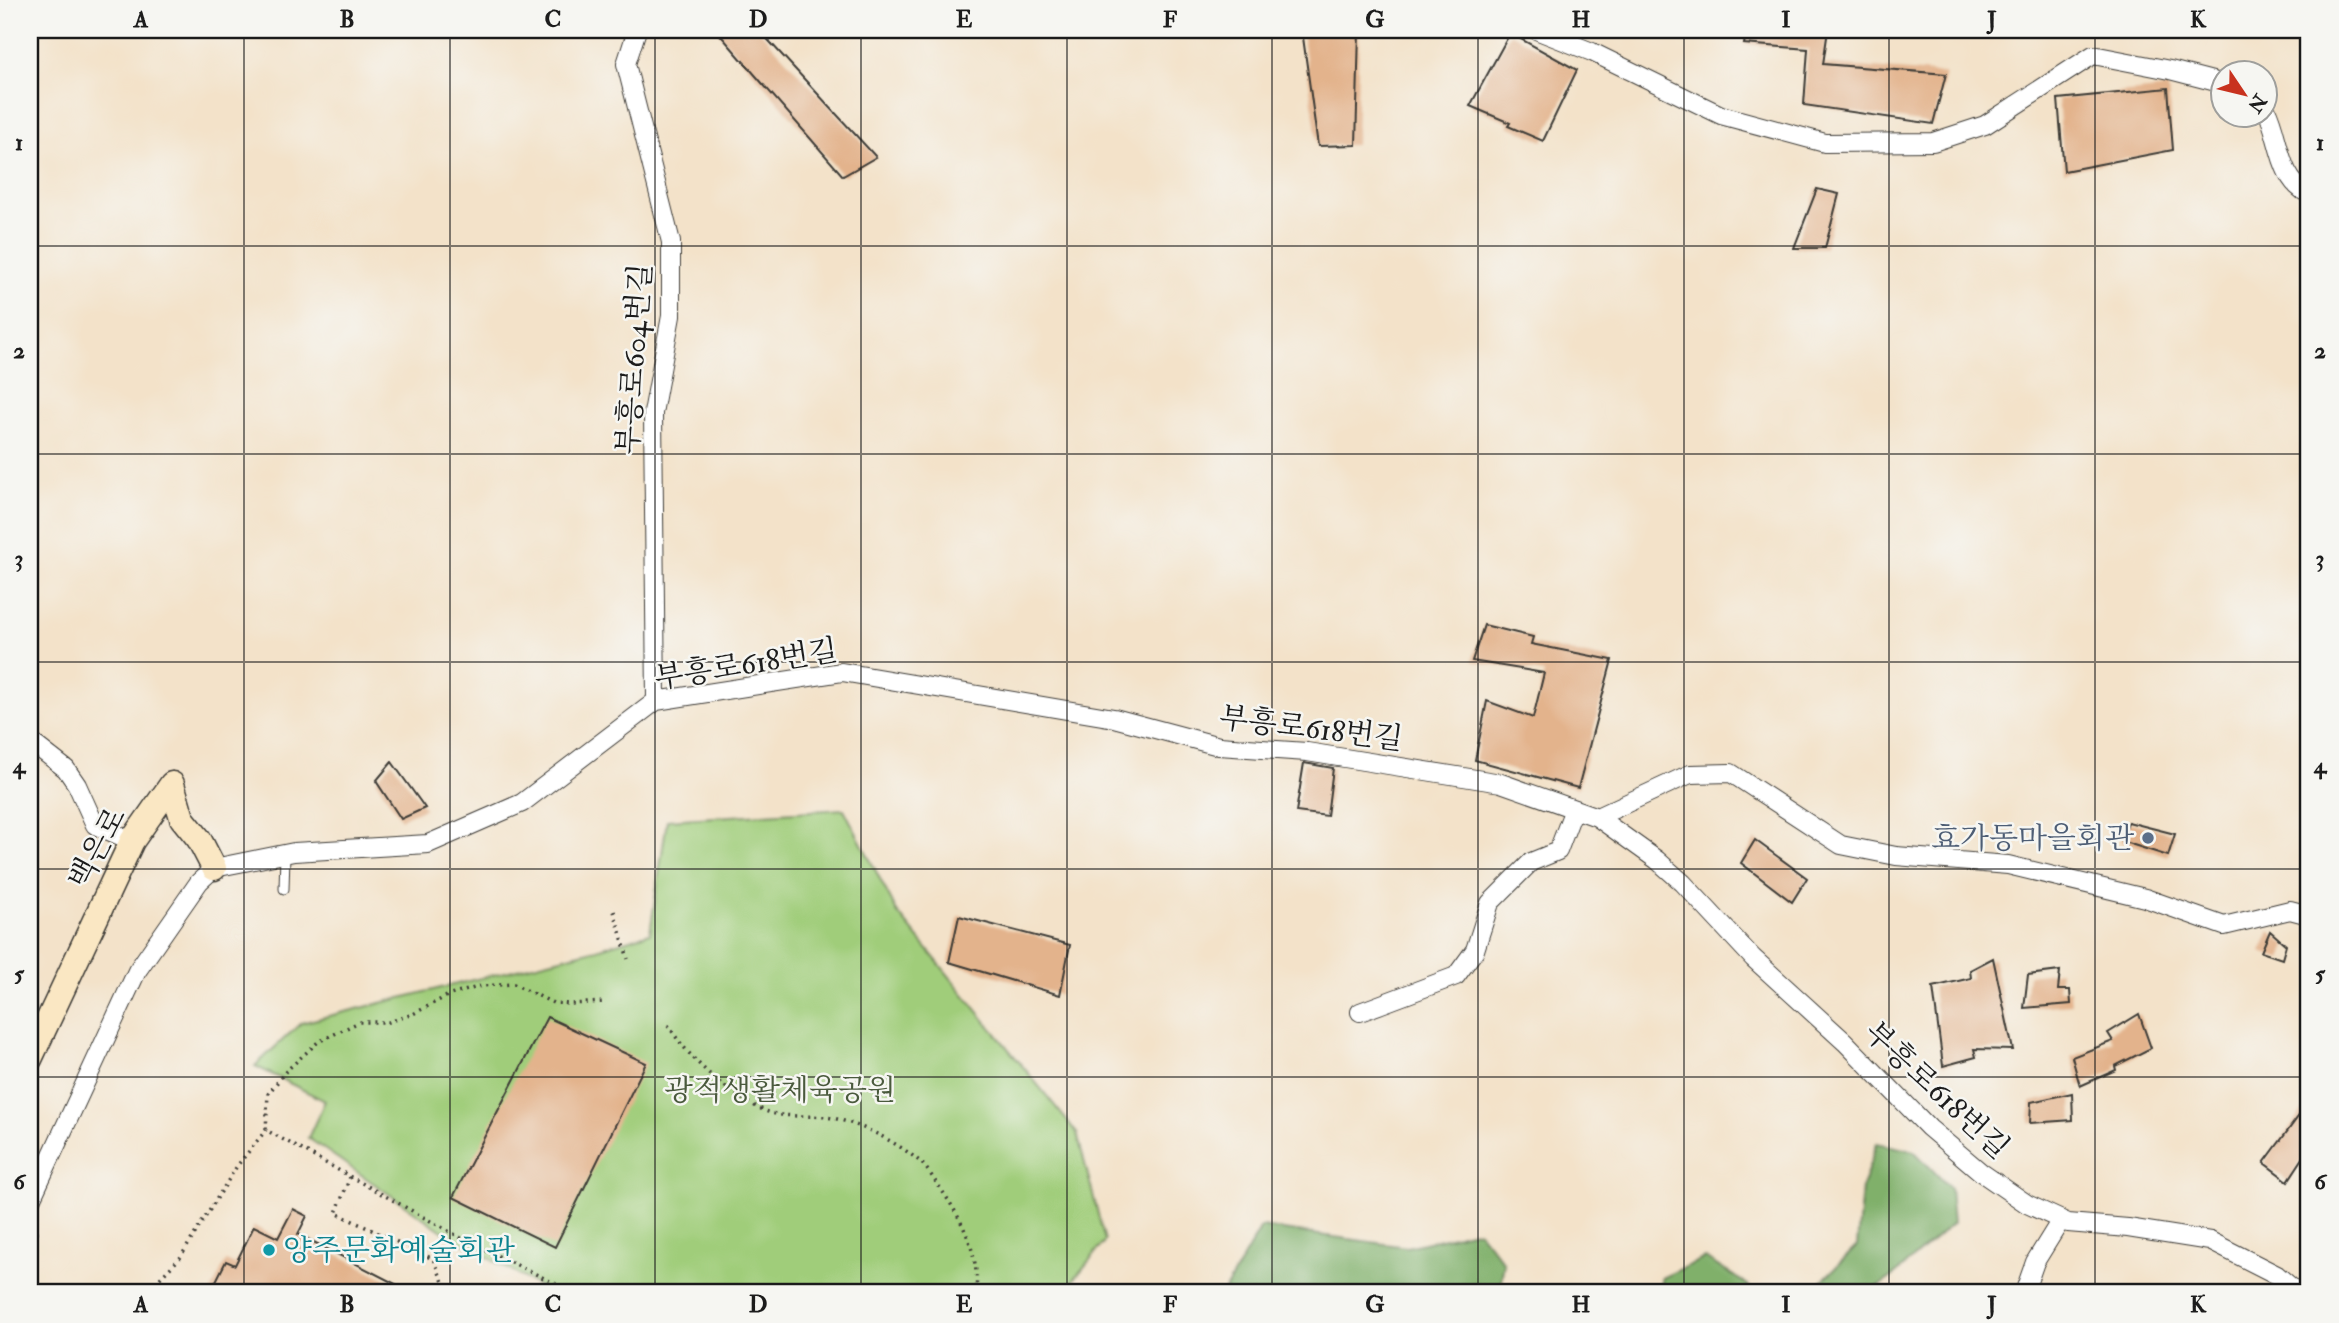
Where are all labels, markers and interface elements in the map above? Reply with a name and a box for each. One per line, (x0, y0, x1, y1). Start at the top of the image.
text: A (133, 5, 149, 34)
text: B (339, 5, 355, 34)
text: C (545, 5, 561, 34)
text: D (749, 5, 767, 34)
text: E (956, 5, 973, 34)
text: F (1163, 5, 1178, 34)
text: G (1365, 5, 1385, 34)
text: H (1572, 5, 1591, 34)
text: I (1781, 5, 1791, 34)
text: J (1986, 5, 1997, 35)
text: K (2190, 5, 2207, 34)
north arrow (2210, 60, 2280, 130)
text: N (2242, 89, 2272, 118)
text: 1 (15, 128, 23, 157)
text: 1 (2316, 128, 2324, 157)
street label: 부흥로604번길 (609, 262, 660, 456)
text: 2 (13, 336, 25, 365)
text: 2 (2314, 336, 2326, 365)
text: 3 (15, 544, 23, 573)
text: 3 (2316, 544, 2324, 573)
street label: 부흥로618번길 (652, 632, 840, 697)
street label: 부흥로618번길 (1217, 699, 1405, 758)
text: 4 (12, 751, 27, 780)
text: 4 (2313, 751, 2328, 780)
street label: 백은로 (61, 801, 134, 895)
place label: 효가동마을회관 (1931, 820, 2135, 857)
marker: 효가동마을회관 (2140, 830, 2156, 846)
text: 5 (14, 959, 25, 988)
text: 5 (2315, 959, 2326, 988)
street label: 부흥로618번길 (1857, 1014, 2017, 1167)
park label: 광적생활체육공원 (664, 1072, 896, 1109)
text: 6 (13, 1167, 27, 1196)
text: 6 (2314, 1167, 2328, 1196)
place label: 양주문화예술회관 (283, 1232, 516, 1269)
marker: 양주문화예술회관 (261, 1242, 277, 1258)
text: A (133, 1290, 149, 1319)
text: B (339, 1290, 355, 1319)
text: C (545, 1290, 561, 1319)
text: D (749, 1290, 767, 1319)
text: E (956, 1290, 973, 1319)
text: F (1163, 1290, 1178, 1319)
text: G (1365, 1290, 1385, 1319)
text: H (1572, 1290, 1591, 1319)
text: I (1781, 1290, 1791, 1319)
text: J (1986, 1290, 1997, 1320)
text: K (2190, 1290, 2207, 1319)

